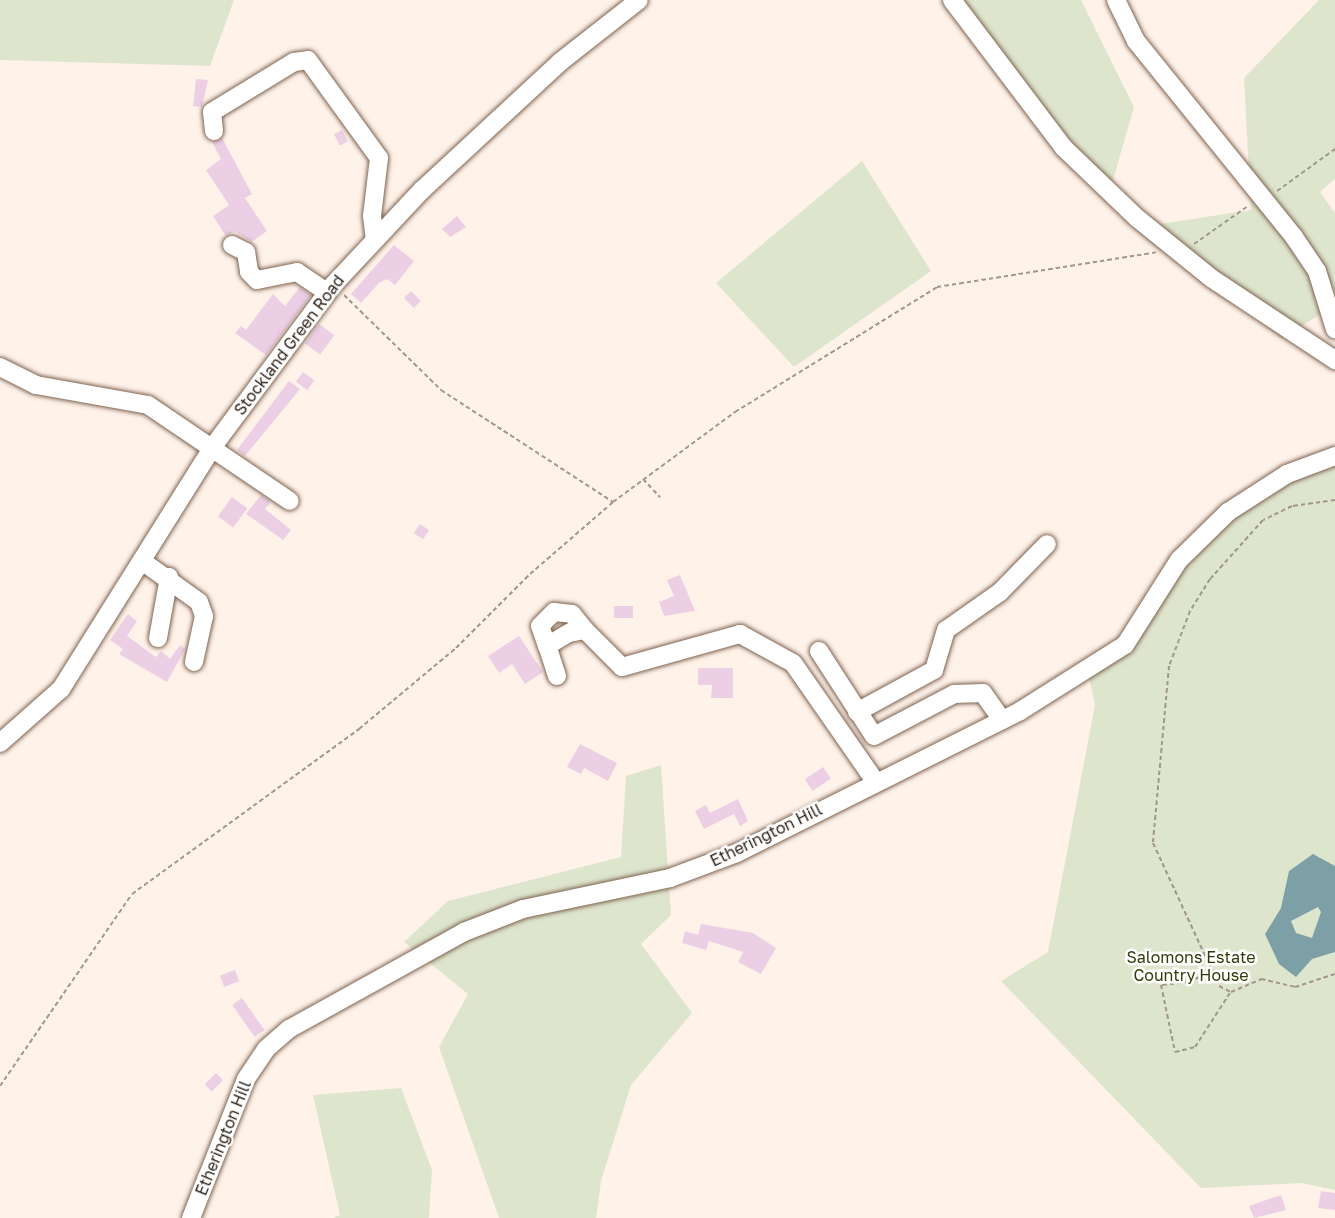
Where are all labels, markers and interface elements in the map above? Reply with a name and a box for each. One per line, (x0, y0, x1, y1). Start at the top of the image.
street label: Stockland Green Road (230, 271, 348, 419)
street label: Etherington Hill (707, 800, 825, 870)
park label: Salomons Estate Country House (1126, 947, 1256, 985)
street label: Etherington Hill (191, 1078, 255, 1198)

